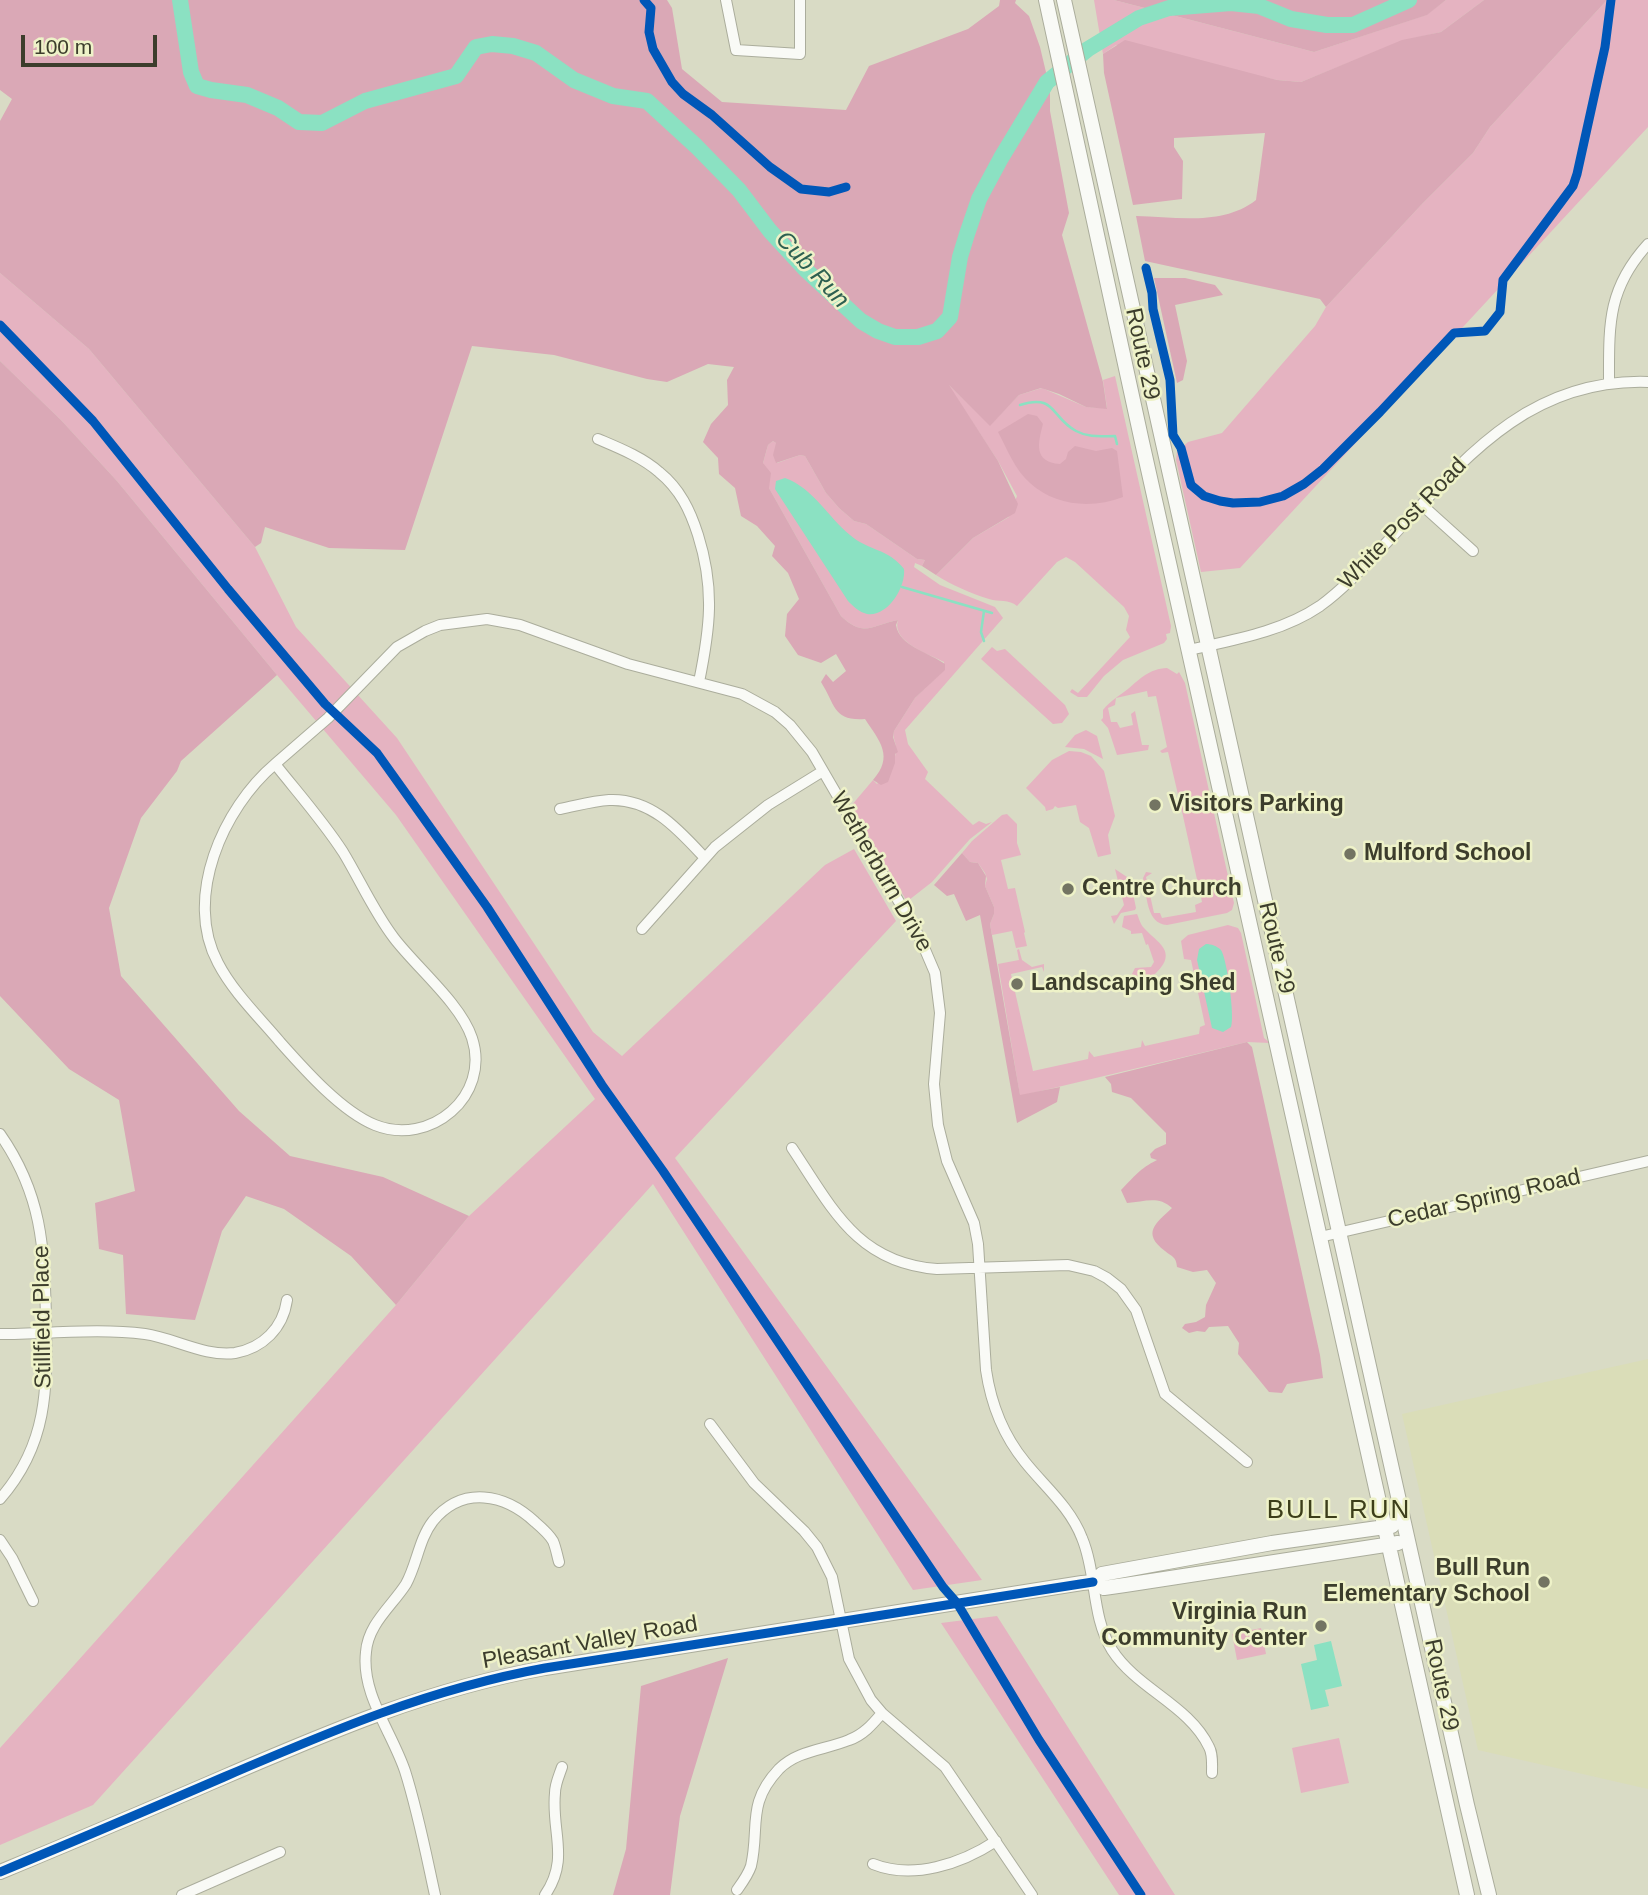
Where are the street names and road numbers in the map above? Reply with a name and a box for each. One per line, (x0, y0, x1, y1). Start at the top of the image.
street label: Route 29 (1119, 305, 1165, 403)
street label: White Post Road (1333, 452, 1473, 596)
street label: Wetherburn Drive (824, 787, 938, 957)
street label: Route 29 (1252, 899, 1300, 997)
street label: Cedar Spring Road (1385, 1163, 1583, 1235)
street label: Stillfield Place (28, 1245, 58, 1389)
street label: Pleasant Valley Road (480, 1610, 700, 1676)
street label: Route 29 (1418, 1636, 1464, 1734)

